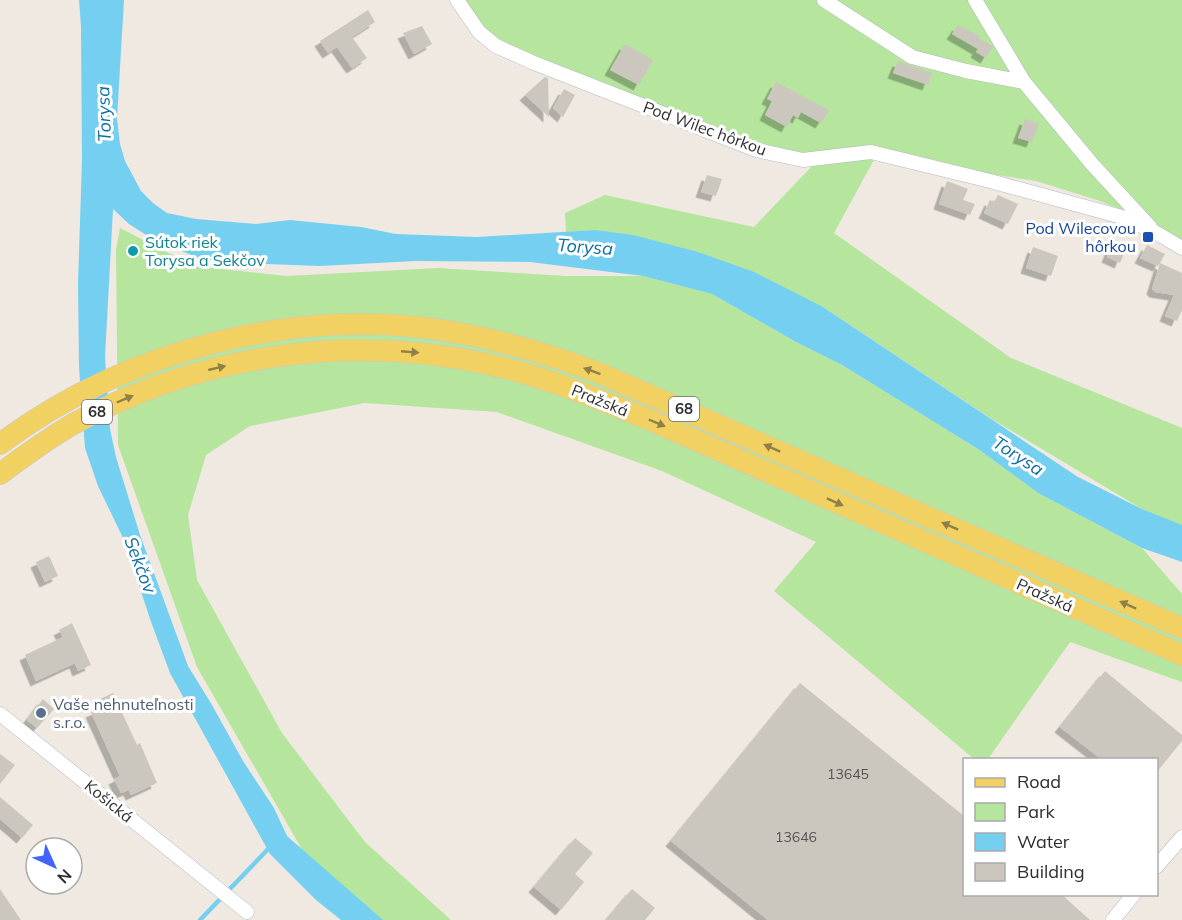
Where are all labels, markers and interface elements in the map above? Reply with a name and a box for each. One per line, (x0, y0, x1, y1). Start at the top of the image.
water label: Torysa (91, 85, 116, 142)
street label: Pod Wilec hôrkou (641, 96, 769, 160)
place label: Pod Wilecovou hôrkou (1025, 218, 1136, 256)
marker: Pod Wilecovou hôrkou (1141, 230, 1155, 244)
place label: Sútok riek Torysa a Sekčov (145, 232, 265, 270)
water label: Torysa (556, 233, 614, 260)
marker: Sútok riek Torysa a Sekčov (126, 244, 140, 258)
one-way arrow (401, 347, 420, 357)
one-way arrow (208, 363, 227, 372)
one-way arrow (583, 365, 601, 375)
street label: Pražská (569, 380, 631, 420)
one-way arrow (117, 394, 135, 404)
road number: 68 (669, 397, 699, 421)
road number: 68 (82, 400, 112, 424)
one-way arrow (648, 419, 665, 428)
water label: Torysa (989, 431, 1048, 481)
one-way arrow (763, 443, 780, 452)
one-way arrow (827, 497, 845, 507)
one-way arrow (941, 521, 959, 530)
water label: Sekčov (119, 533, 162, 598)
street label: Pražská (1014, 574, 1076, 616)
one-way arrow (1119, 600, 1137, 610)
place label: Vaše nehnuteľnosti s.r.o. (53, 694, 194, 732)
marker: Vaše nehnuteľnosti s.r.o. (34, 706, 48, 720)
legend (963, 758, 1158, 896)
house number: 13645 (827, 765, 869, 783)
text: Road (1017, 770, 1061, 793)
street label: Košická (81, 775, 137, 827)
text: Park (1017, 800, 1056, 823)
house number: 13646 (775, 828, 817, 846)
text: Water (1017, 830, 1070, 853)
north arrow (24, 836, 84, 896)
text: Building (1017, 860, 1085, 883)
text: N (53, 865, 76, 888)

